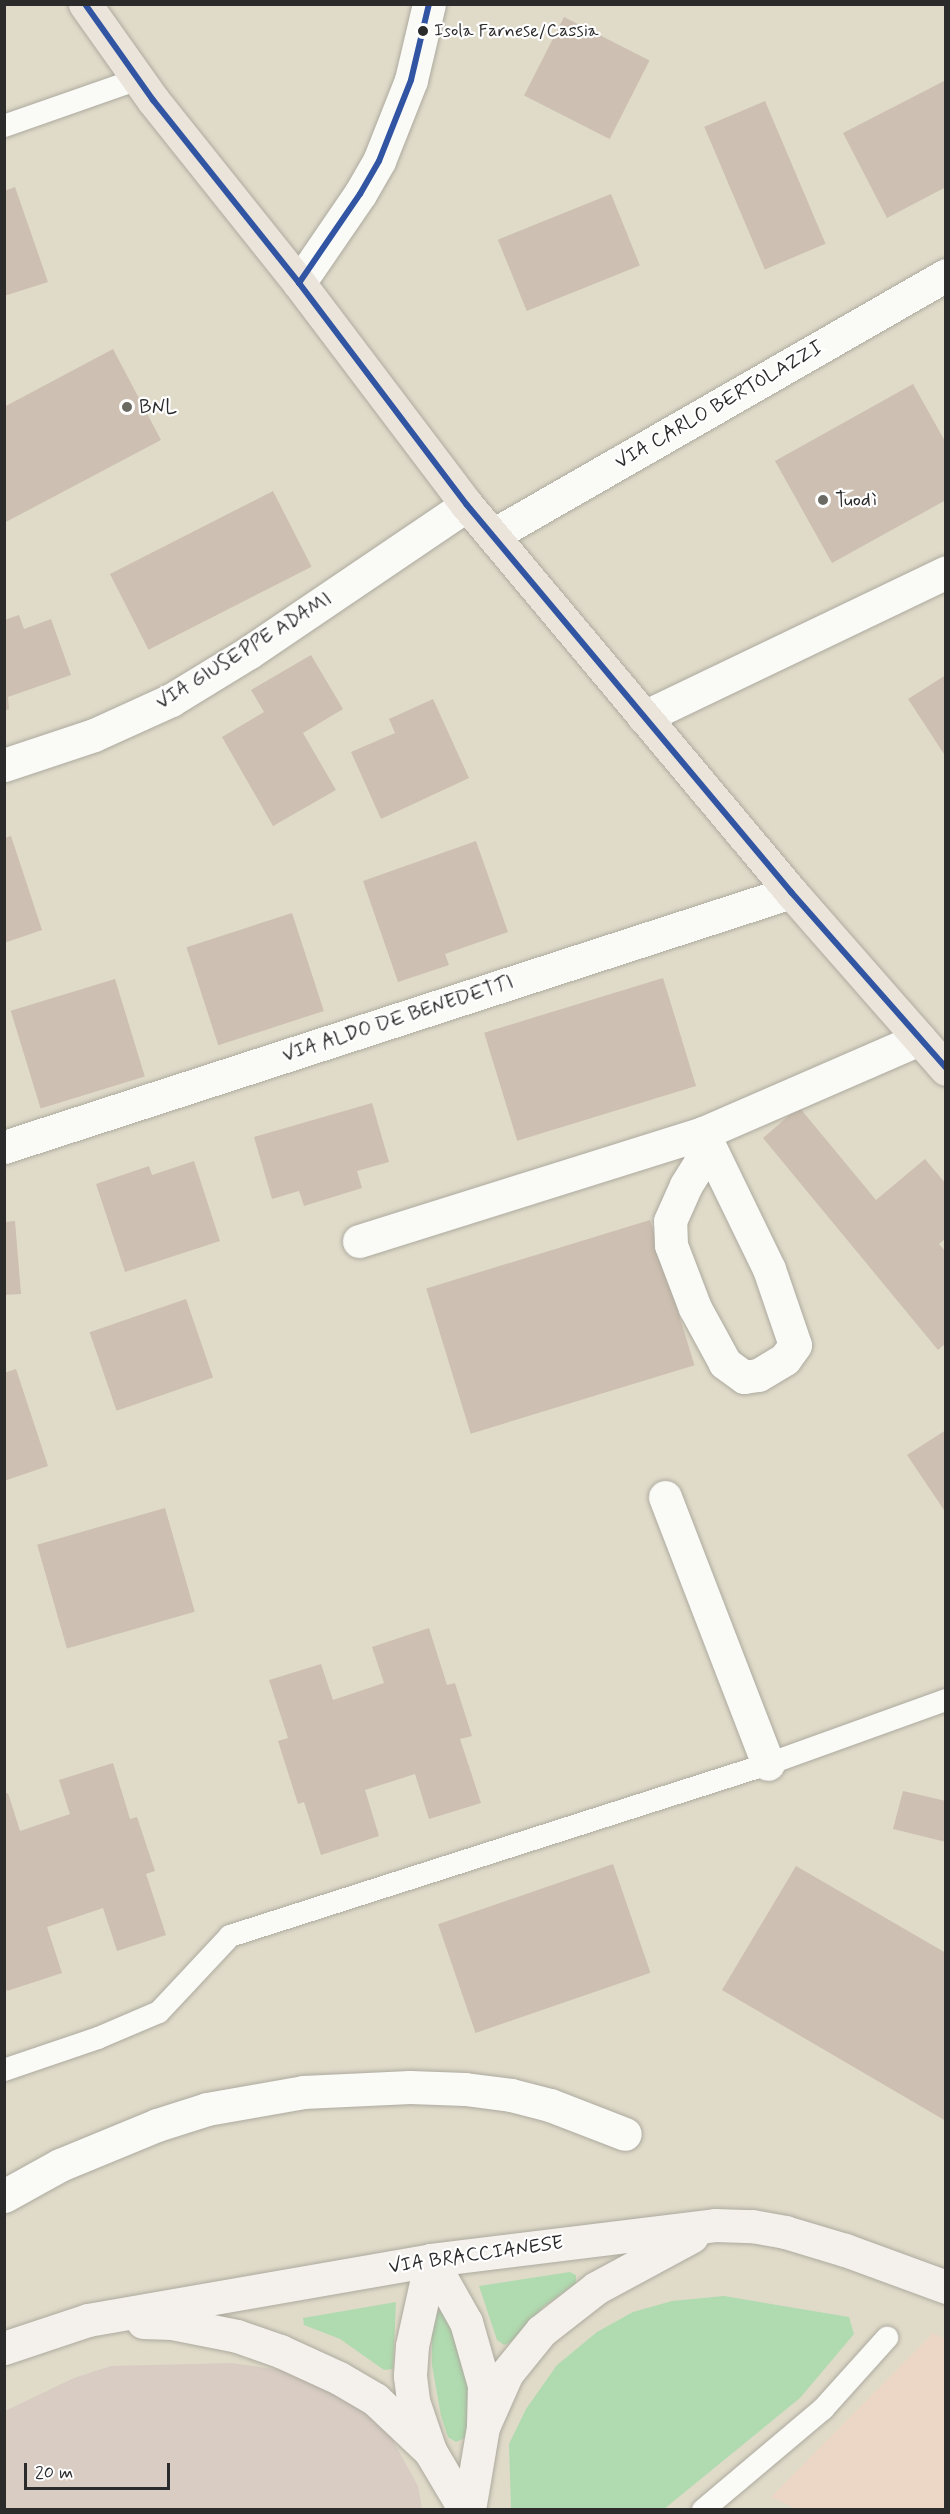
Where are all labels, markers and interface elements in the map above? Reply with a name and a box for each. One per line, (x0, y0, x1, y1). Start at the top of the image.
place label: Isola Farnese/Cassia (434, 20, 602, 42)
marker: Isola Farnese/Cassia (417, 25, 429, 37)
street label: VIA CARLO BERTOLAZZI (612, 336, 826, 474)
place label: BNL (139, 395, 177, 419)
marker: BNL (120, 400, 134, 414)
place label: Tuodì (835, 488, 877, 512)
marker: Tuodì (816, 493, 830, 507)
street label: VIA GIUSEPPE ADAMI (151, 587, 337, 715)
street label: VIA ALDO DE BENEDETTI (279, 970, 517, 1068)
street label: VIA BRACCIANESE (385, 2231, 567, 2279)
scale bar (27, 2451, 172, 2489)
text: 20 m (35, 2461, 73, 2485)

